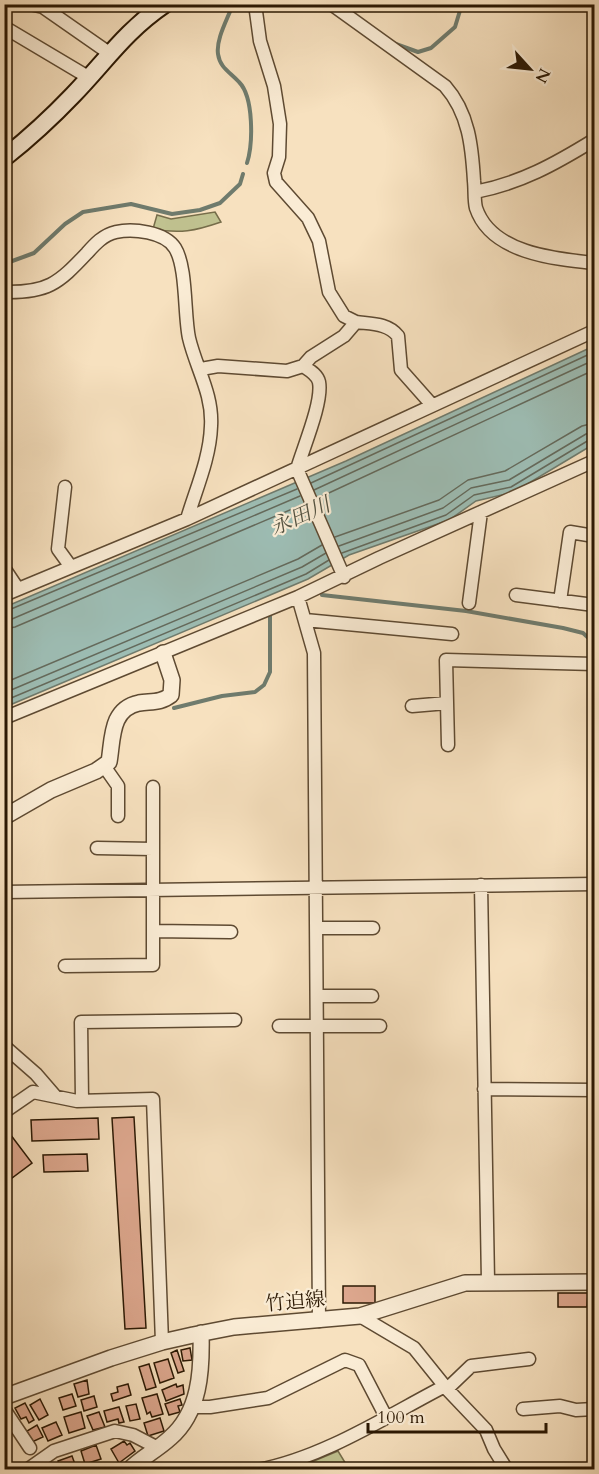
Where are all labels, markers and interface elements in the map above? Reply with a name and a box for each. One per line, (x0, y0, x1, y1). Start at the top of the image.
north arrow (500, 39, 560, 99)
text: N (529, 64, 555, 87)
water label: 永田川 (266, 490, 337, 543)
street label: 竹迫線 (264, 1285, 326, 1318)
scale bar (368, 1396, 546, 1434)
text: 100 m (377, 1405, 425, 1430)

